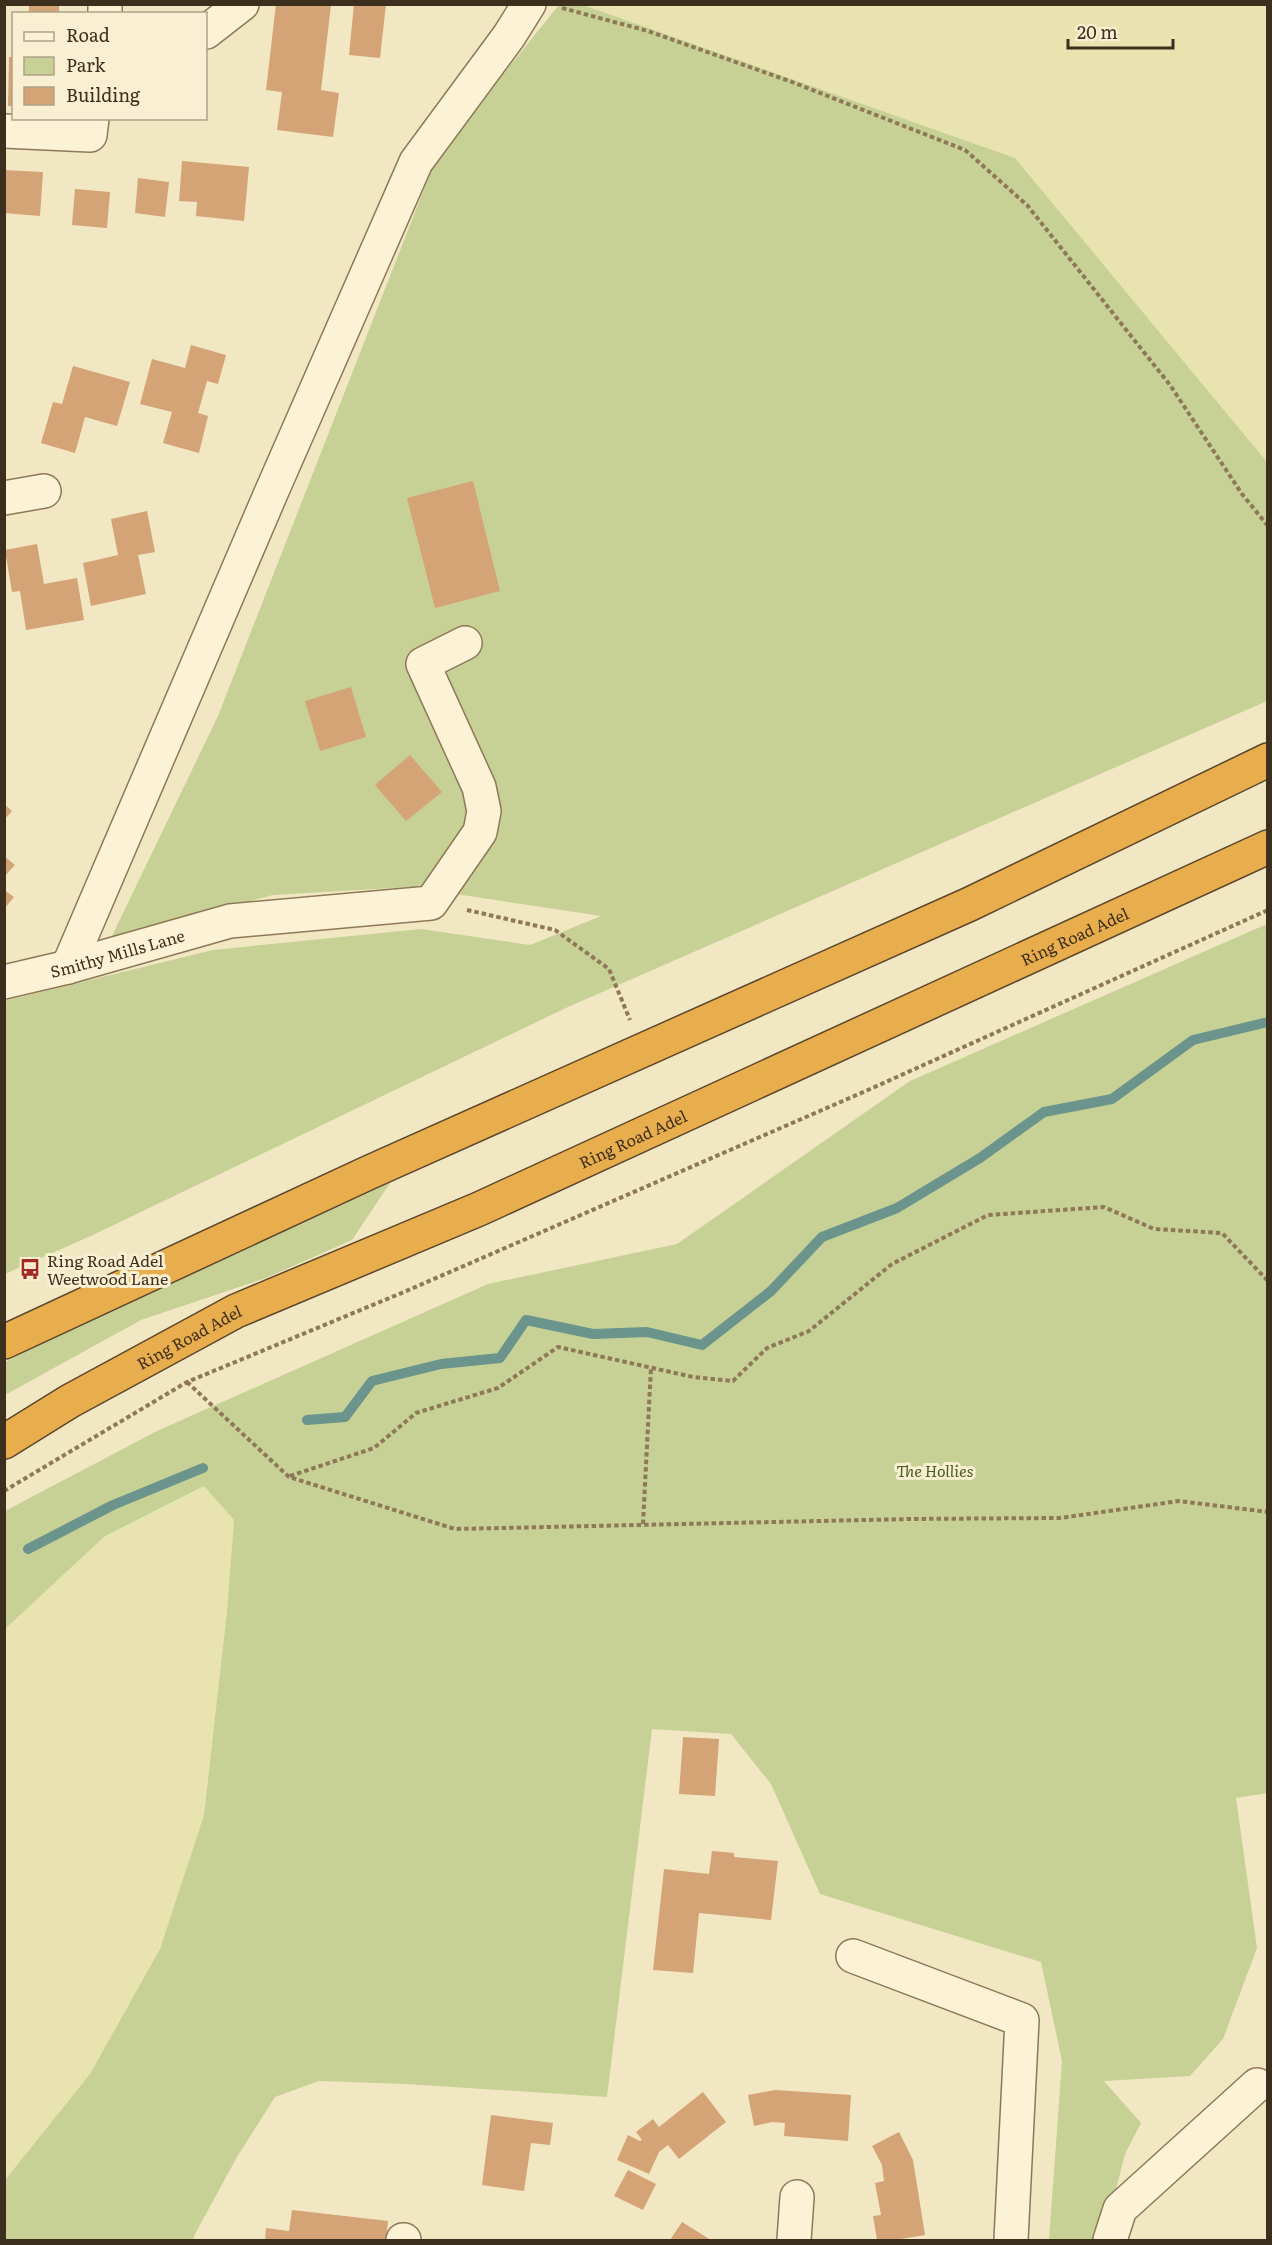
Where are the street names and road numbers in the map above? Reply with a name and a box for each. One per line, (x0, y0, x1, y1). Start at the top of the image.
street label: Ring Road Adel (1016, 901, 1132, 971)
street label: Smithy Mills Lane (48, 923, 187, 983)
street label: Ring Road Adel (575, 1103, 690, 1174)
street label: Ring Road Adel (132, 1298, 245, 1375)

